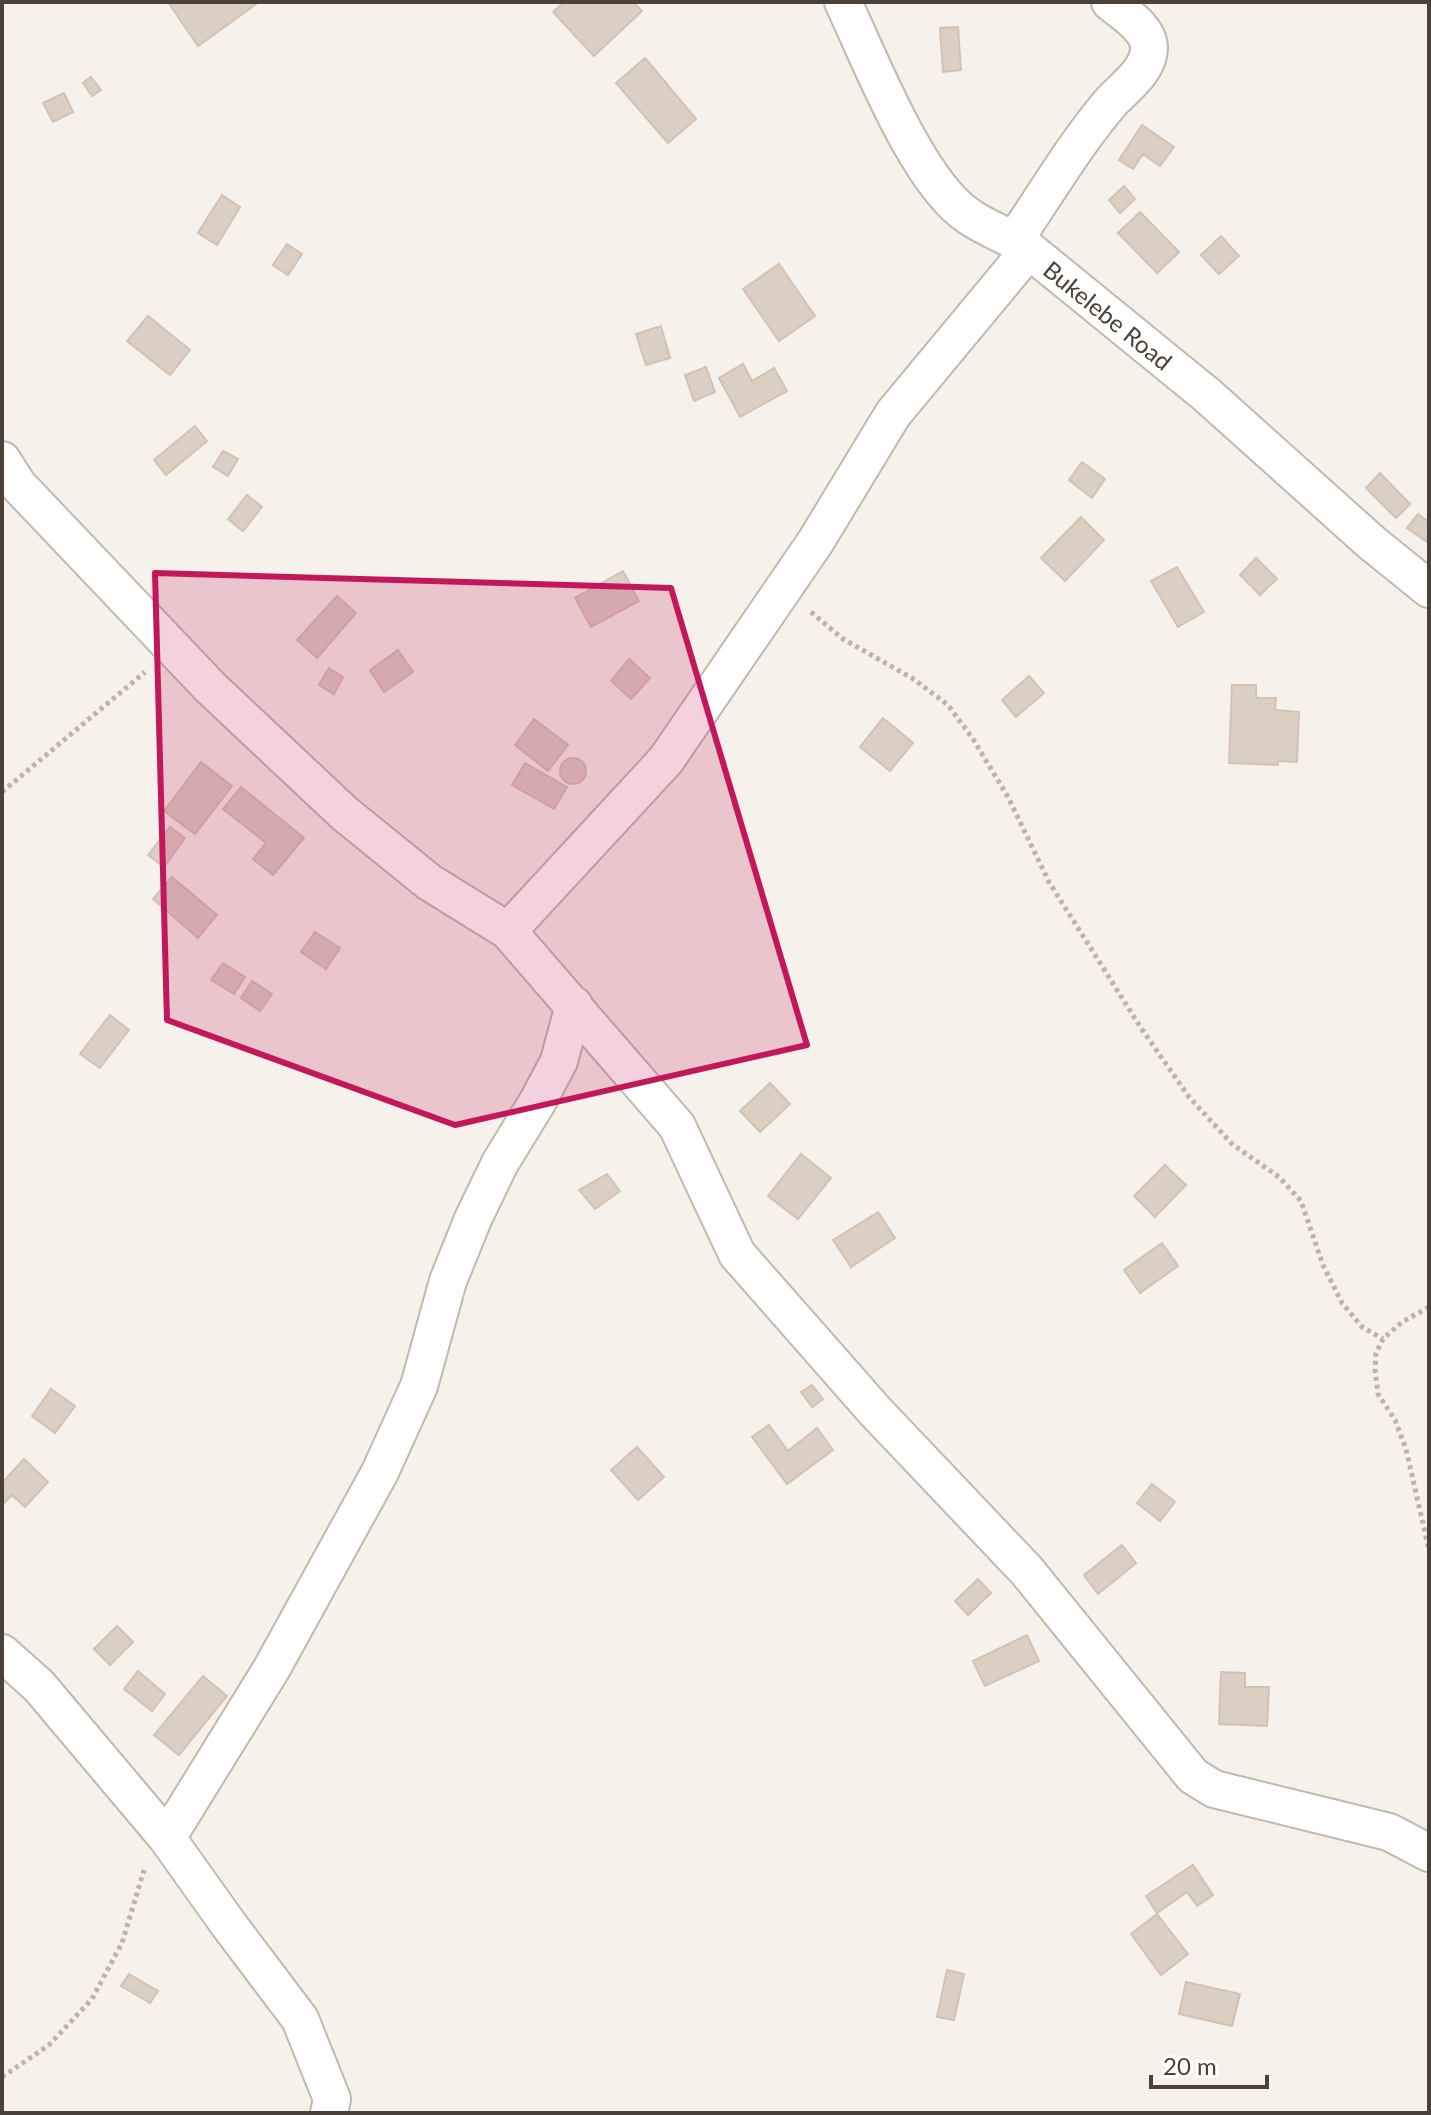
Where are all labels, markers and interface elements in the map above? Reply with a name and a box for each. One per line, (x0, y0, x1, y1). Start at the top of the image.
street label: Bukelebe Road (1038, 254, 1178, 376)
scale bar (1151, 2039, 1267, 2089)
text: 20 m (1163, 2051, 1217, 2080)

